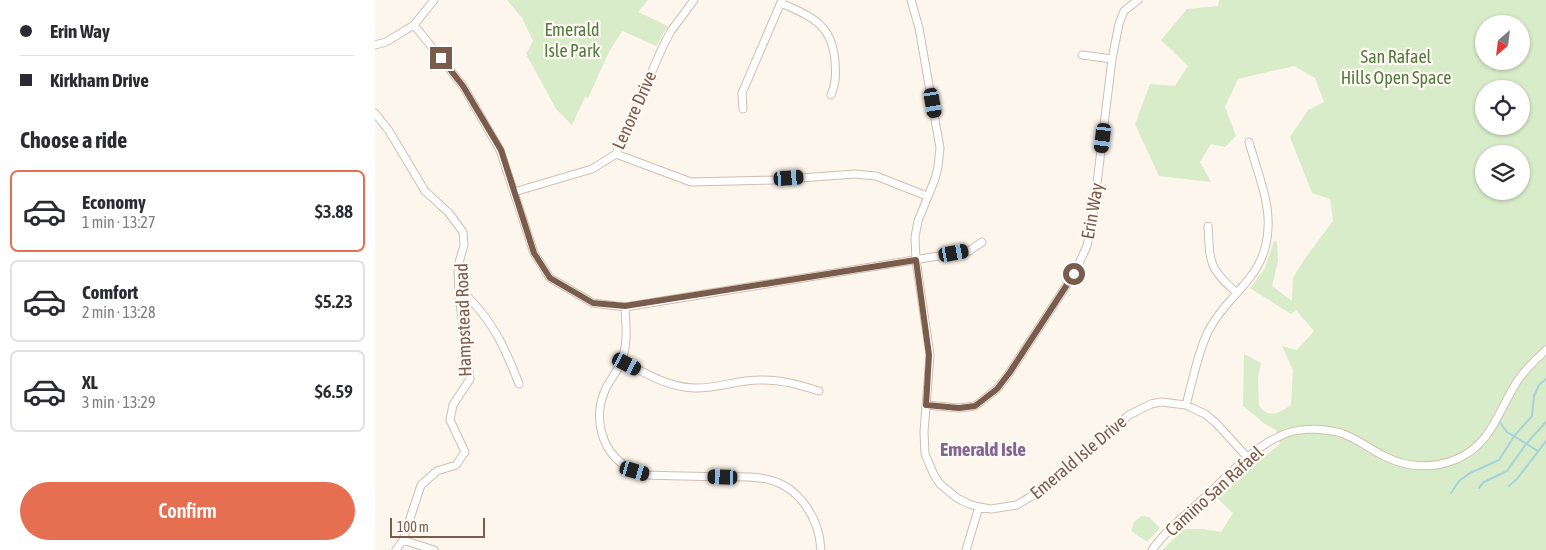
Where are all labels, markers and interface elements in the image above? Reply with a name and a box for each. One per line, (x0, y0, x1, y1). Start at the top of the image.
north arrow (1475, 15, 1530, 70)
map controls (1475, 15, 1530, 200)
park label: Emerald Isle Park (544, 19, 600, 61)
text: Erin Way (50, 20, 110, 42)
park label: San Rafael Hills Open Space (1341, 46, 1451, 88)
route end (430, 47, 452, 69)
street label: Lenore Drive (607, 68, 661, 152)
text: Kirkham Drive (50, 69, 149, 91)
button: locate (1475, 80, 1530, 135)
car (923, 87, 942, 119)
car (1093, 122, 1112, 154)
text: Choose a ride (20, 127, 127, 153)
button: layers (1475, 145, 1530, 200)
car (773, 169, 804, 187)
street label: Erin Way (1077, 181, 1107, 241)
icon: car (22, 189, 67, 234)
text: Economy (82, 191, 146, 213)
text: $3.88 (315, 200, 353, 222)
text: 1 min · 13:27 (82, 213, 155, 231)
car (937, 243, 970, 263)
street label: Hampstead Road (451, 263, 475, 377)
route start (1063, 263, 1085, 285)
icon: car (22, 279, 67, 324)
text: Comfort (82, 281, 138, 303)
text: $5.23 (315, 290, 353, 312)
text: 2 min · 13:28 (82, 303, 155, 321)
car (610, 351, 643, 377)
icon: car (22, 369, 67, 414)
text: XL (82, 371, 98, 393)
text: $6.59 (315, 380, 353, 402)
text: 3 min · 13:29 (82, 393, 155, 411)
street label: Emerald Isle Drive (1026, 411, 1130, 503)
district label: Emerald Isle (940, 438, 1026, 460)
street label: Camino San Rafael (1161, 442, 1267, 540)
car (618, 460, 651, 482)
car (707, 469, 738, 485)
button: Confirm (20, 482, 355, 540)
scale bar (390, 515, 485, 538)
text: 100 m (397, 519, 429, 535)

